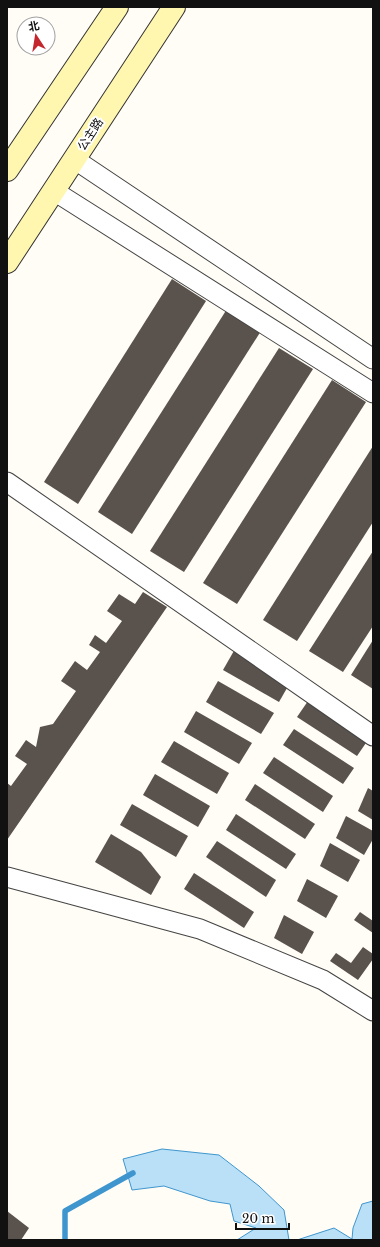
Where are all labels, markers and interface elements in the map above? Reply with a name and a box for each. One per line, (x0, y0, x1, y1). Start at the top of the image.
north arrow (16, 16, 56, 56)
text: 北 (27, 18, 41, 34)
street label: 公主路 (74, 115, 106, 153)
scale bar (236, 1205, 289, 1231)
text: 20 m (242, 1211, 274, 1226)

